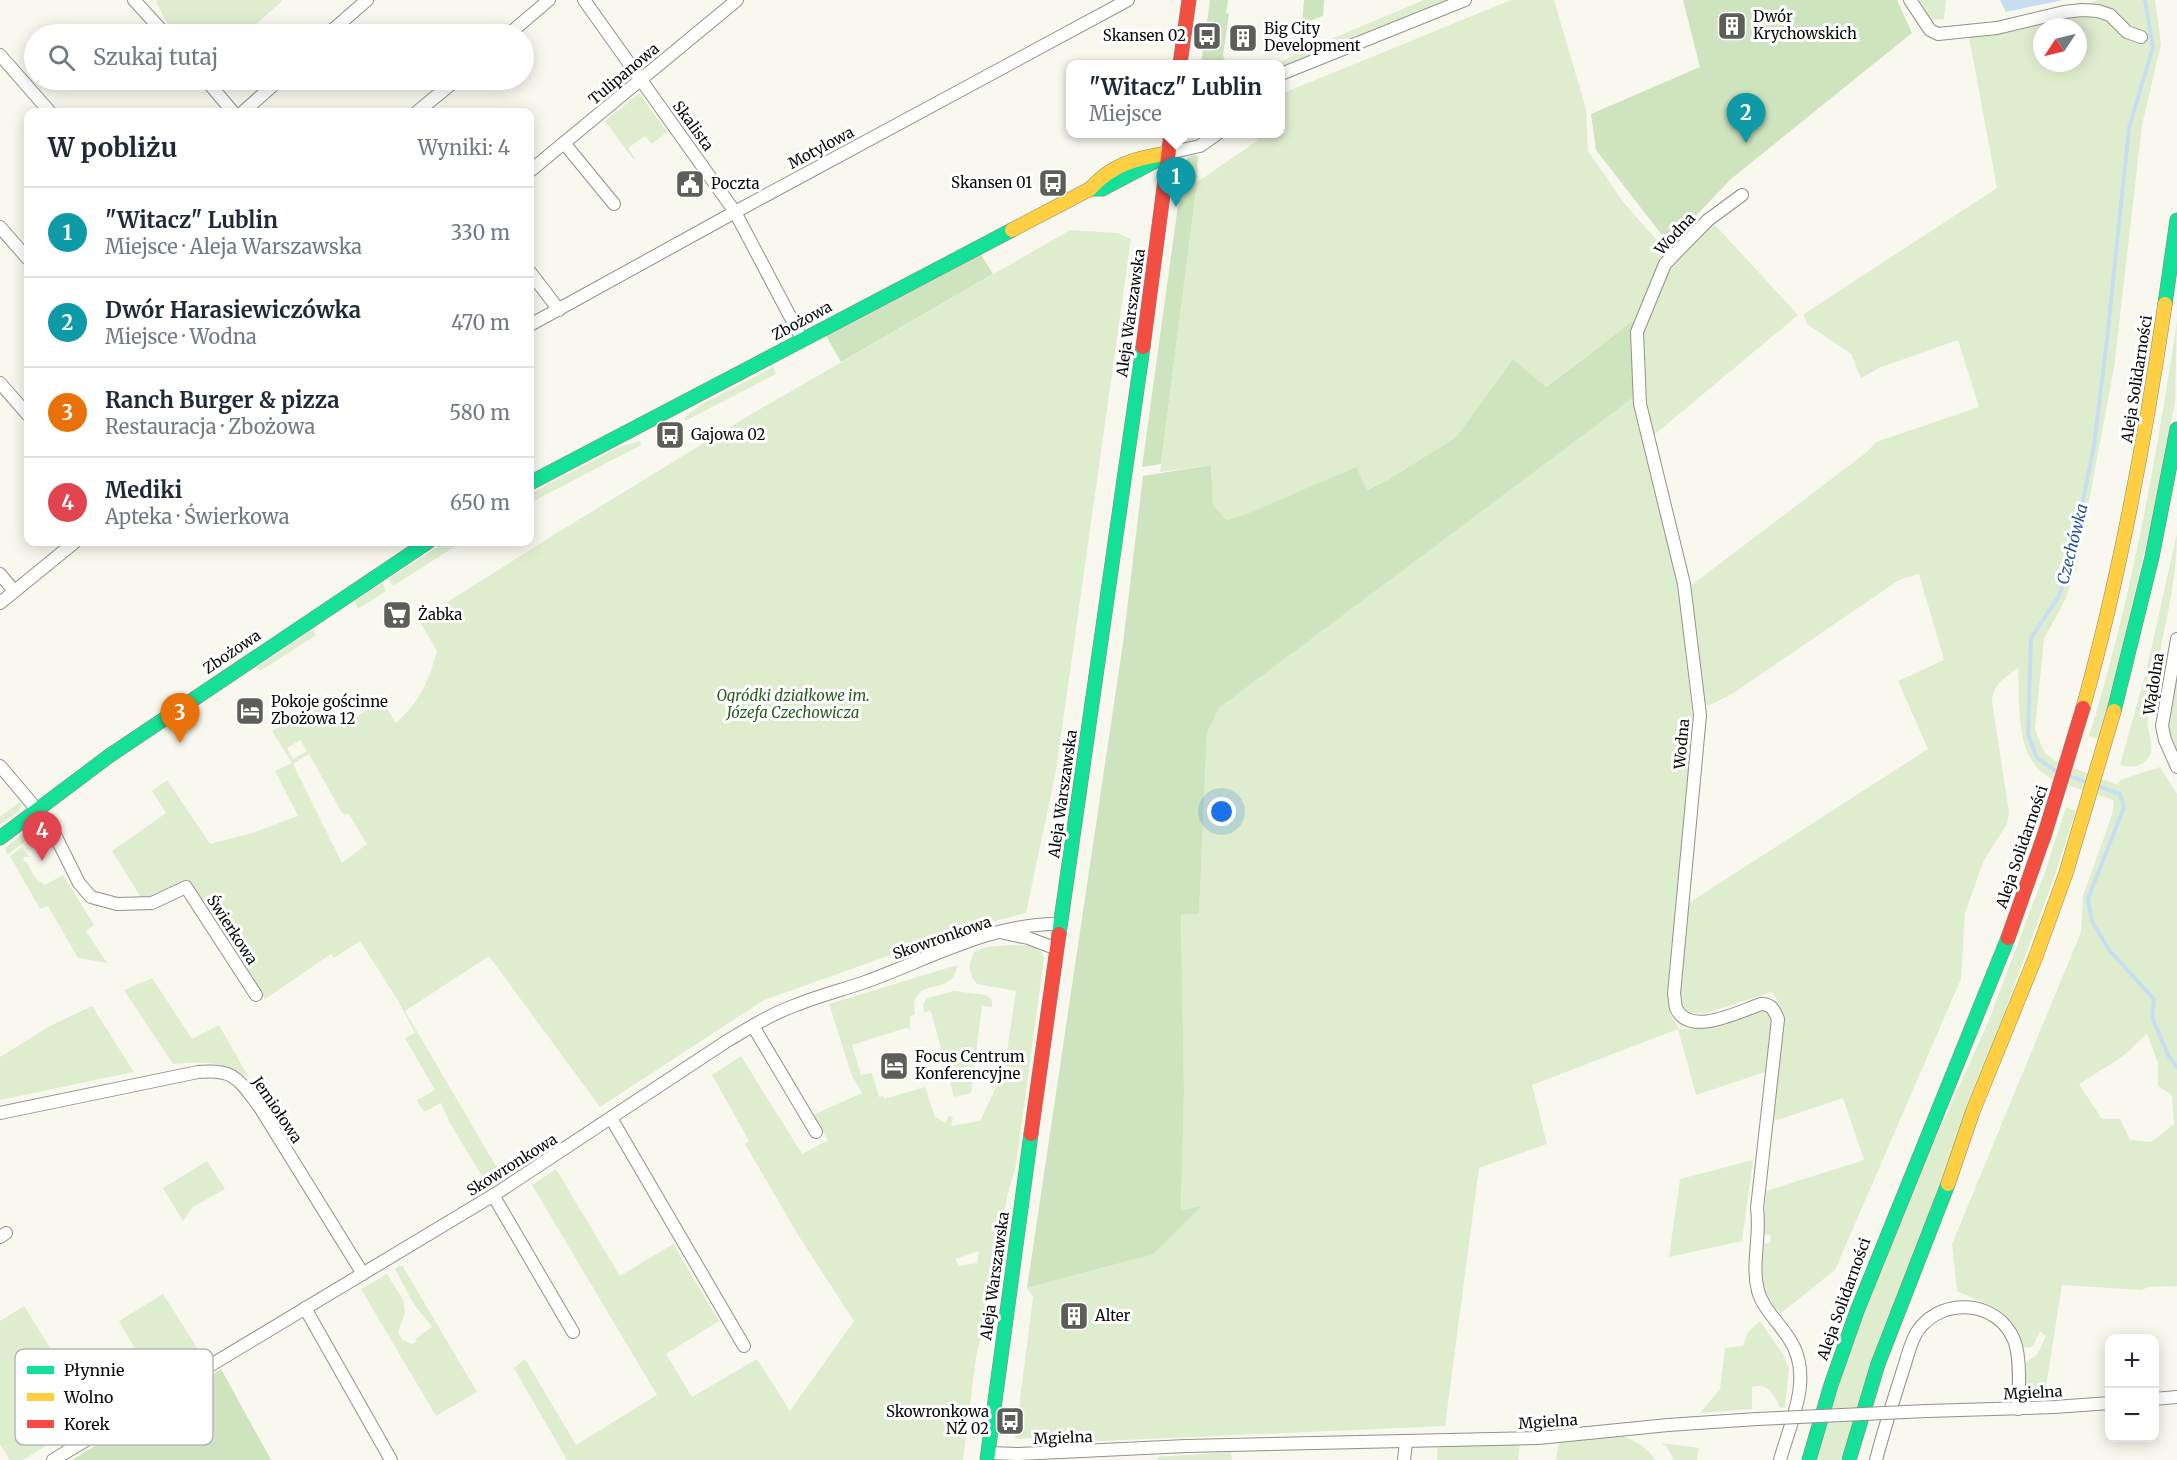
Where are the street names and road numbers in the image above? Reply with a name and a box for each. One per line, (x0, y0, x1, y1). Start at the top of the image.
street label: Tulipanowa (585, 39, 663, 108)
street label: Skalista (669, 97, 718, 154)
street label: Motylowa (785, 122, 857, 173)
street label: Wodna (1650, 209, 1699, 259)
street label: Aleja Warszawska (1112, 248, 1149, 379)
street label: Zbożowa (768, 297, 835, 344)
street label: Aleja Solidarności (2117, 314, 2156, 445)
street label: Zbożowa (199, 625, 264, 678)
street label: Wądolna (2139, 651, 2168, 717)
street label: Wodna (1670, 718, 1693, 771)
street label: Aleja Warszawska (1044, 729, 1081, 860)
street label: Aleja Solidarności (1991, 783, 2052, 912)
street label: Świerkowa (203, 891, 263, 968)
street label: Skowronkowa (890, 912, 994, 963)
street label: Jemiołowa (248, 1072, 307, 1147)
street label: Skowronkowa (463, 1129, 560, 1200)
street label: Aleja Warszawska (976, 1211, 1013, 1342)
street label: Aleja Solidarności (1812, 1235, 1875, 1364)
street label: Mgielna (2003, 1381, 2063, 1404)
street label: Mgielna (1518, 1410, 1578, 1433)
street label: Mgielna (1033, 1427, 1093, 1448)

